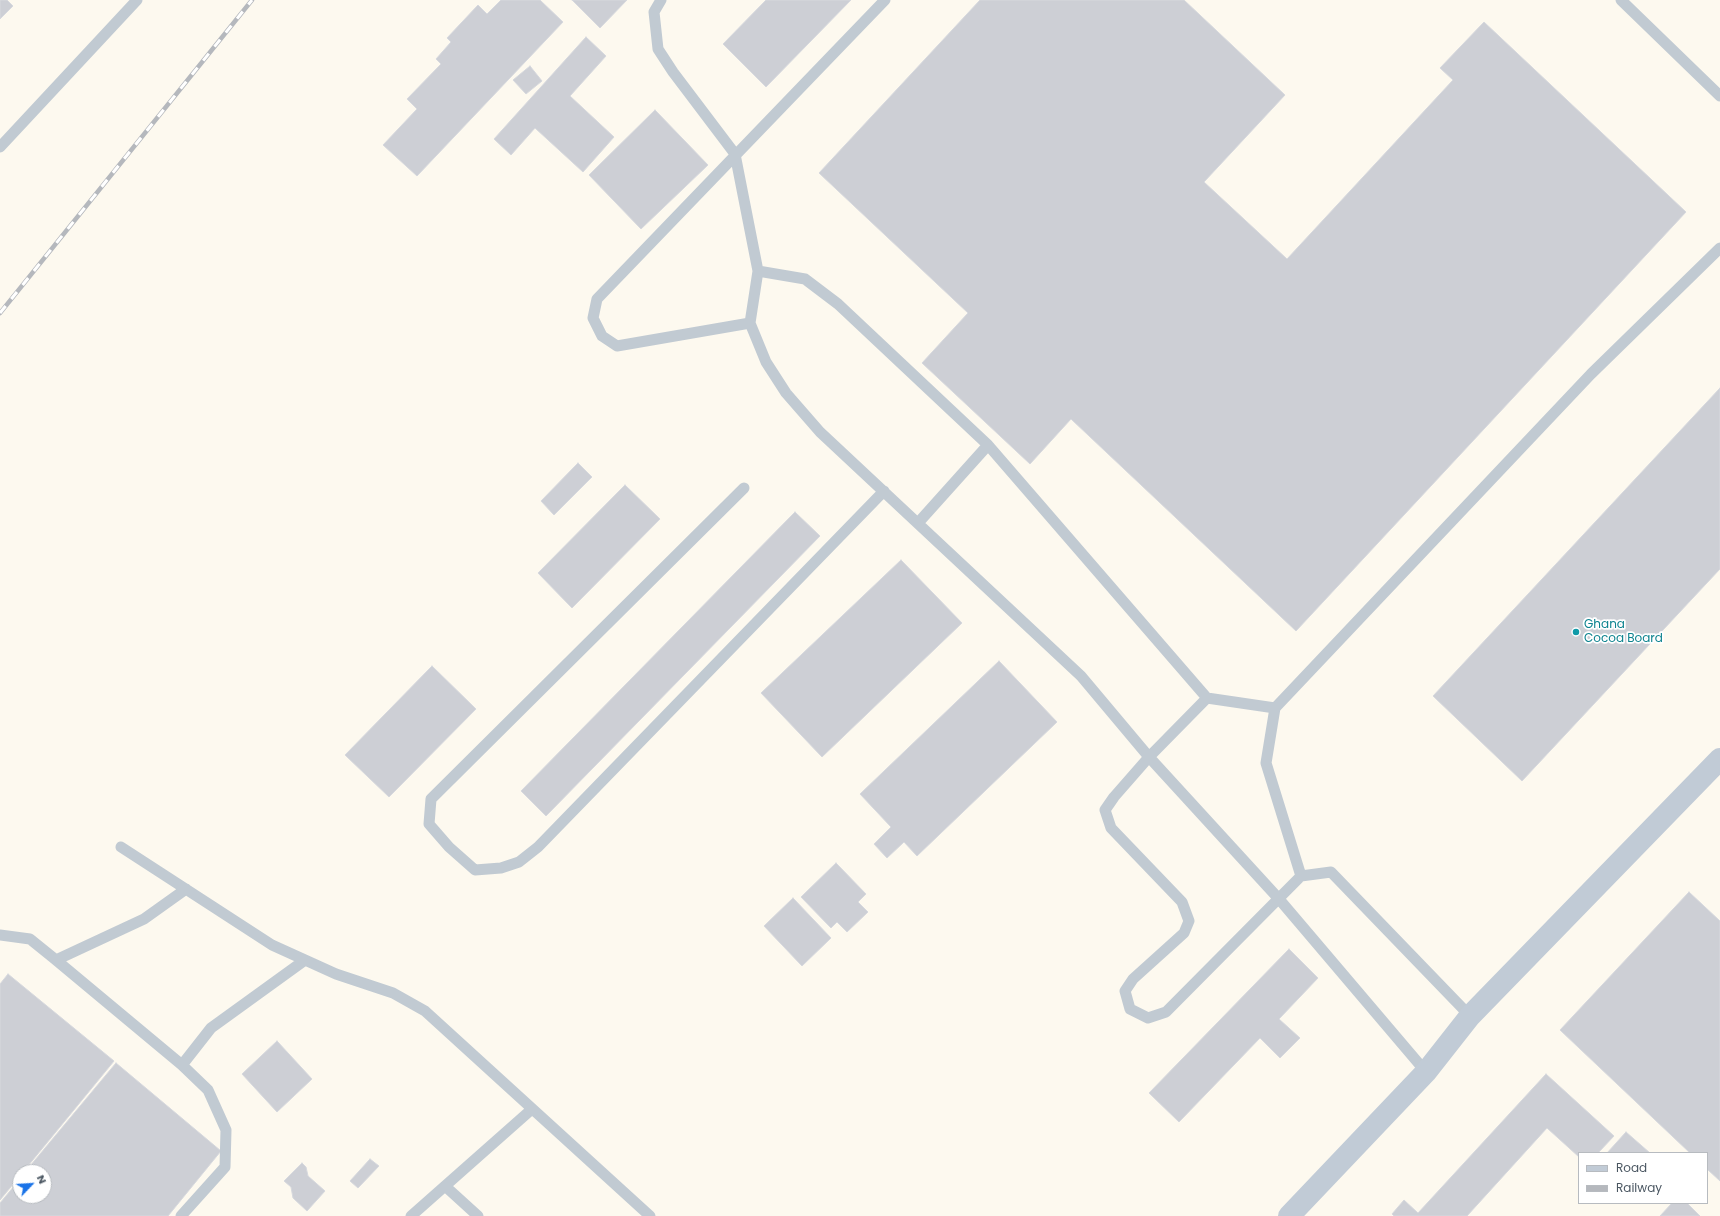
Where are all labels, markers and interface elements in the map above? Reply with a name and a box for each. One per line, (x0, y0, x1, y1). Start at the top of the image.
place label: Ghana Cocoa Board (1584, 618, 1663, 646)
marker: Ghana Cocoa Board (1571, 627, 1581, 637)
legend (1578, 1152, 1708, 1204)
text: Road (1616, 1159, 1647, 1176)
north arrow (12, 1164, 52, 1204)
text: N (33, 1172, 51, 1186)
text: Railway (1616, 1179, 1662, 1196)

